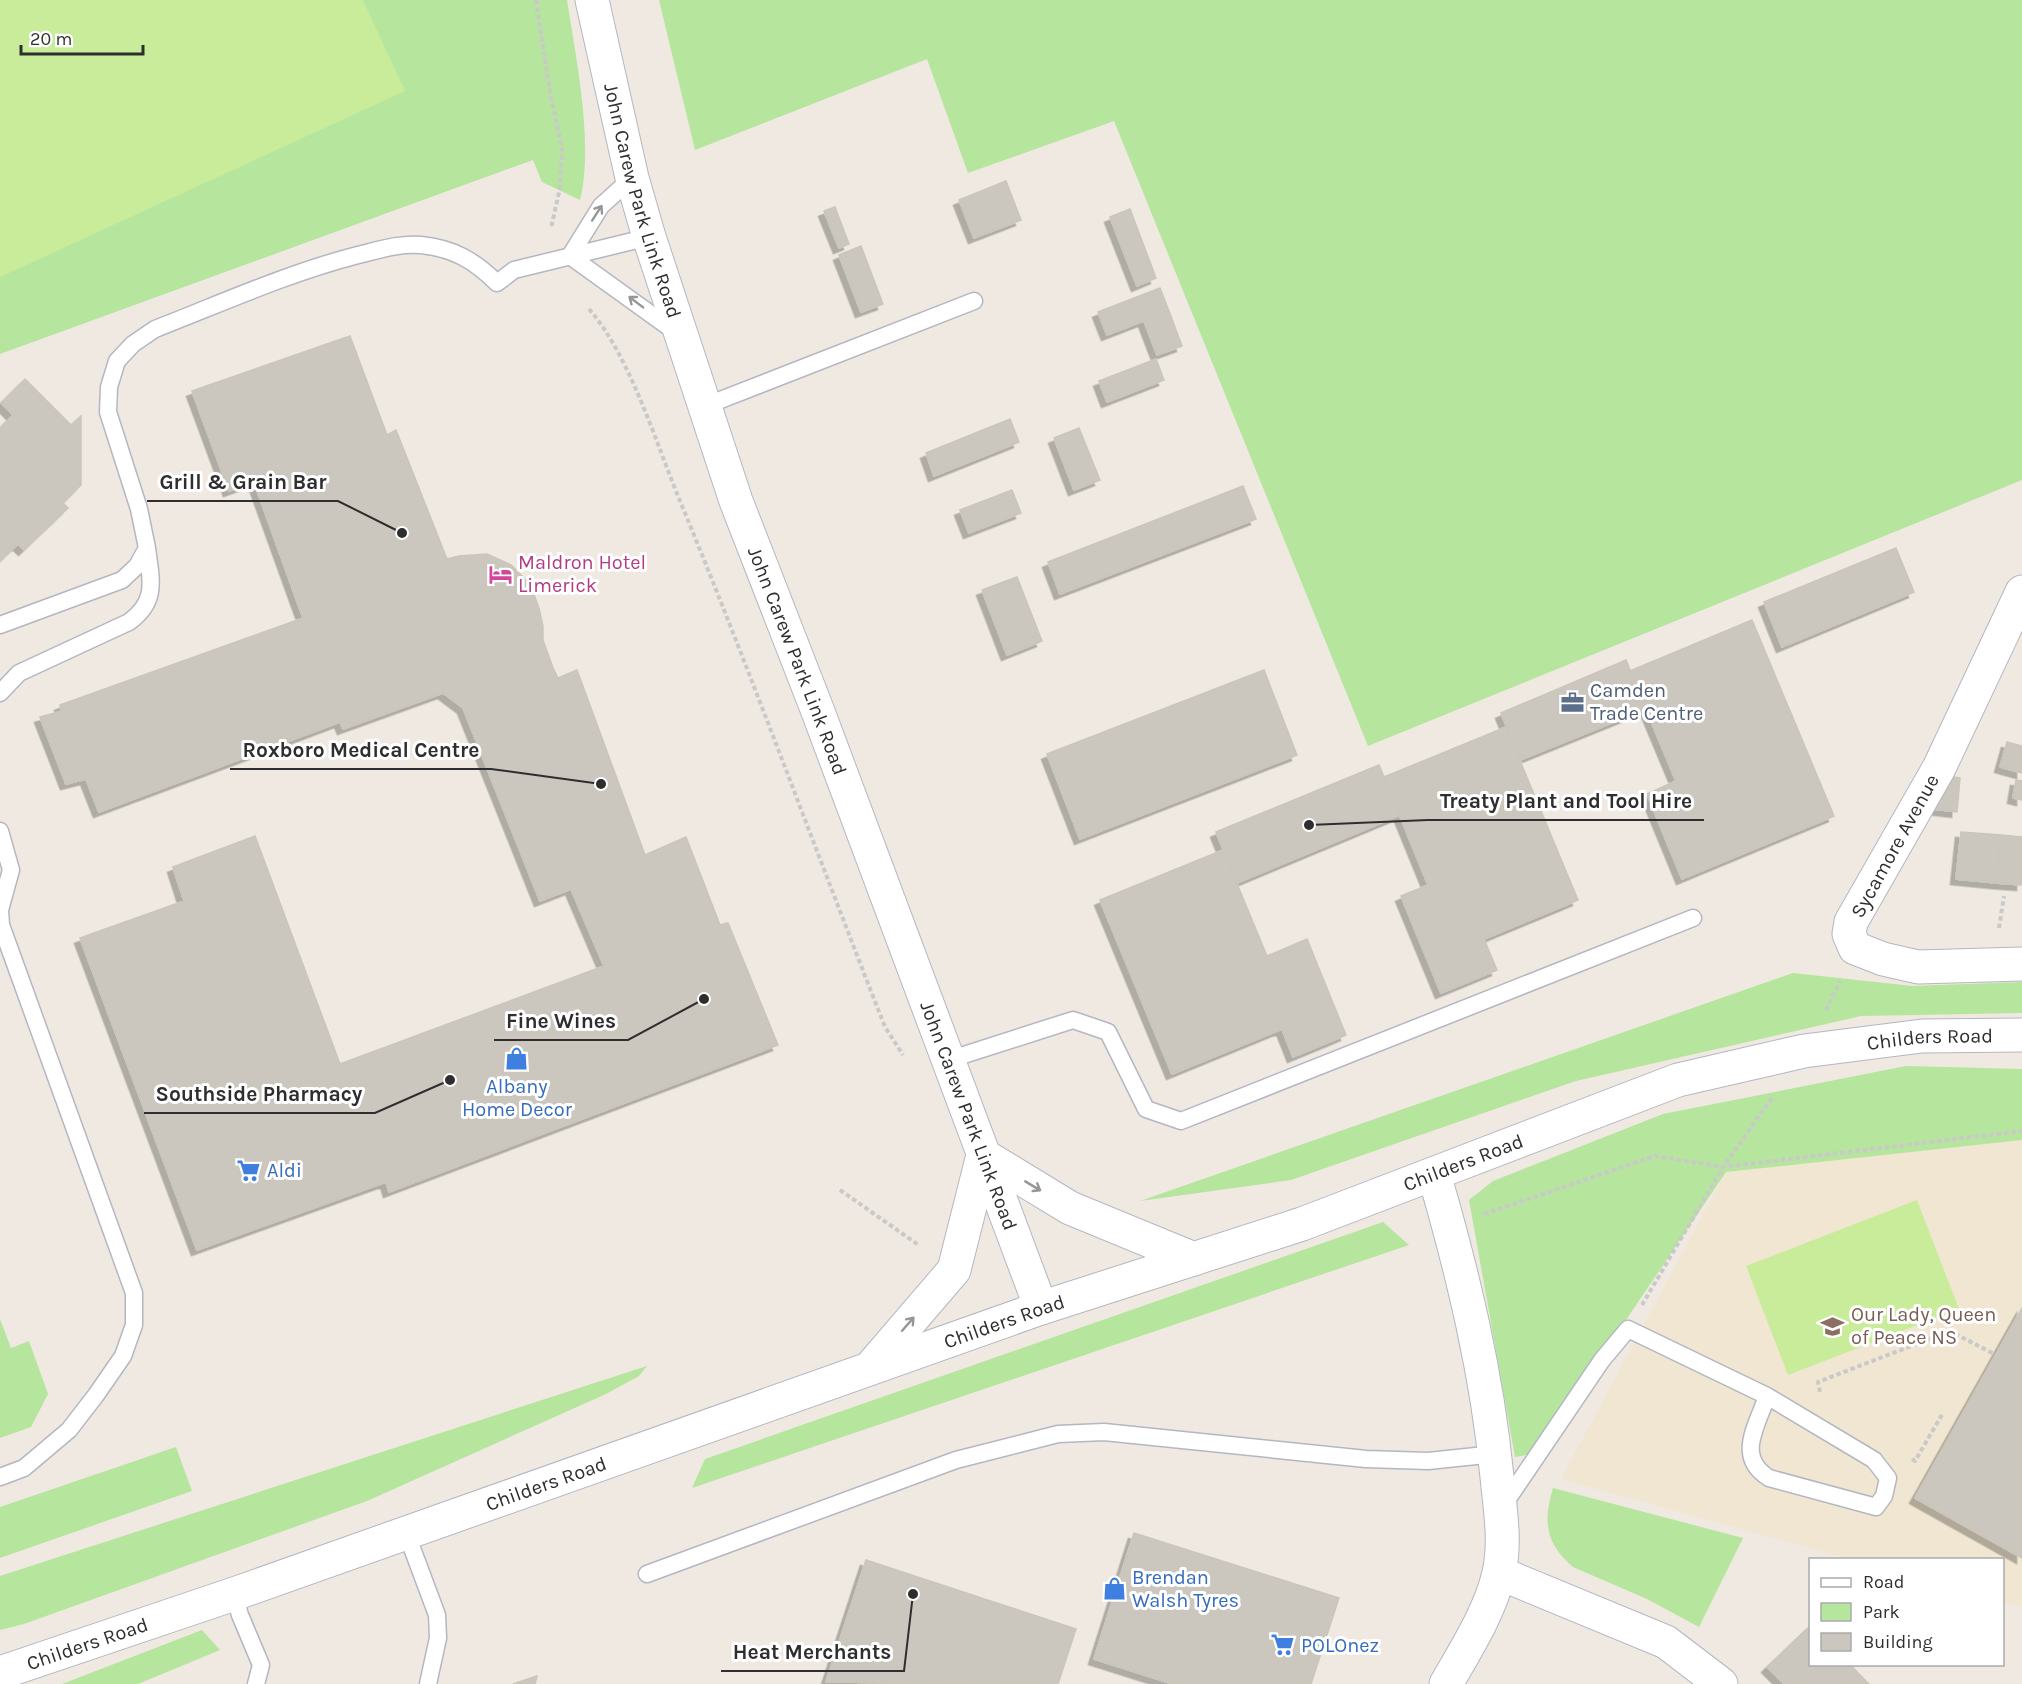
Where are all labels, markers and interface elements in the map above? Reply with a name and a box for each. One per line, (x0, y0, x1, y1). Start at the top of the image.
scale bar (21, 18, 142, 56)
text: 20 m (30, 28, 72, 50)
street label: John Carew Park Link Road (600, 81, 686, 321)
one-way arrow (591, 206, 603, 222)
one-way arrow (628, 296, 644, 308)
callout: Grill & Grain Bar (147, 462, 338, 501)
text: Grill & Grain Bar (159, 470, 327, 494)
street label: John Carew Park Link Road (743, 543, 852, 778)
place label: Maldron Hotel Limerick (518, 551, 646, 597)
hotel icon: Maldron Hotel Limerick (487, 561, 513, 587)
place label: Camden Trade Centre (1590, 679, 1703, 725)
office icon: Camden Trade Centre (1559, 689, 1585, 715)
callout: Roxboro Medical Centre (230, 730, 491, 769)
text: Roxboro Medical Centre (243, 738, 479, 762)
street label: Sycamore Avenue (1846, 770, 1944, 922)
callout: Treaty Plant and Tool Hire (1428, 781, 1704, 820)
text: Treaty Plant and Tool Hire (1440, 789, 1692, 813)
street label: John Carew Park Link Road (916, 998, 1022, 1233)
callout: Fine Wines (494, 1001, 628, 1040)
text: Fine Wines (506, 1009, 616, 1033)
street label: Childers Road (1865, 1024, 1993, 1054)
shop icon: Albany Home Decor (504, 1046, 530, 1072)
callout: Southside Pharmacy (144, 1074, 375, 1113)
place label: Albany Home Decor (462, 1075, 573, 1121)
text: Southside Pharmacy (156, 1082, 363, 1106)
street label: Childers Road (1400, 1129, 1526, 1196)
supermarket icon: Aldi (236, 1157, 262, 1183)
place label: Aldi (267, 1159, 302, 1182)
one-way arrow (1024, 1180, 1041, 1192)
street label: Childers Road (941, 1290, 1068, 1353)
place label: Our Lady, Queen of Peace NS (1851, 1303, 1996, 1349)
school or university icon: Our Lady, Queen of Peace NS (1820, 1313, 1846, 1339)
one-way arrow (901, 1317, 915, 1332)
street label: Childers Road (482, 1451, 610, 1515)
legend (1809, 1558, 2004, 1666)
place label: Brendan Walsh Tyres (1132, 1566, 1239, 1612)
text: Road (1863, 1571, 1904, 1593)
shop icon: Brendan Walsh Tyres (1101, 1576, 1127, 1602)
text: Park (1863, 1601, 1900, 1623)
street label: Childers Road (24, 1612, 151, 1675)
text: Building (1863, 1631, 1933, 1653)
callout: Heat Merchants (721, 1632, 904, 1671)
supermarket icon: POLOnez (1270, 1632, 1296, 1658)
place label: POLOnez (1301, 1634, 1379, 1657)
text: Heat Merchants (733, 1640, 891, 1664)

